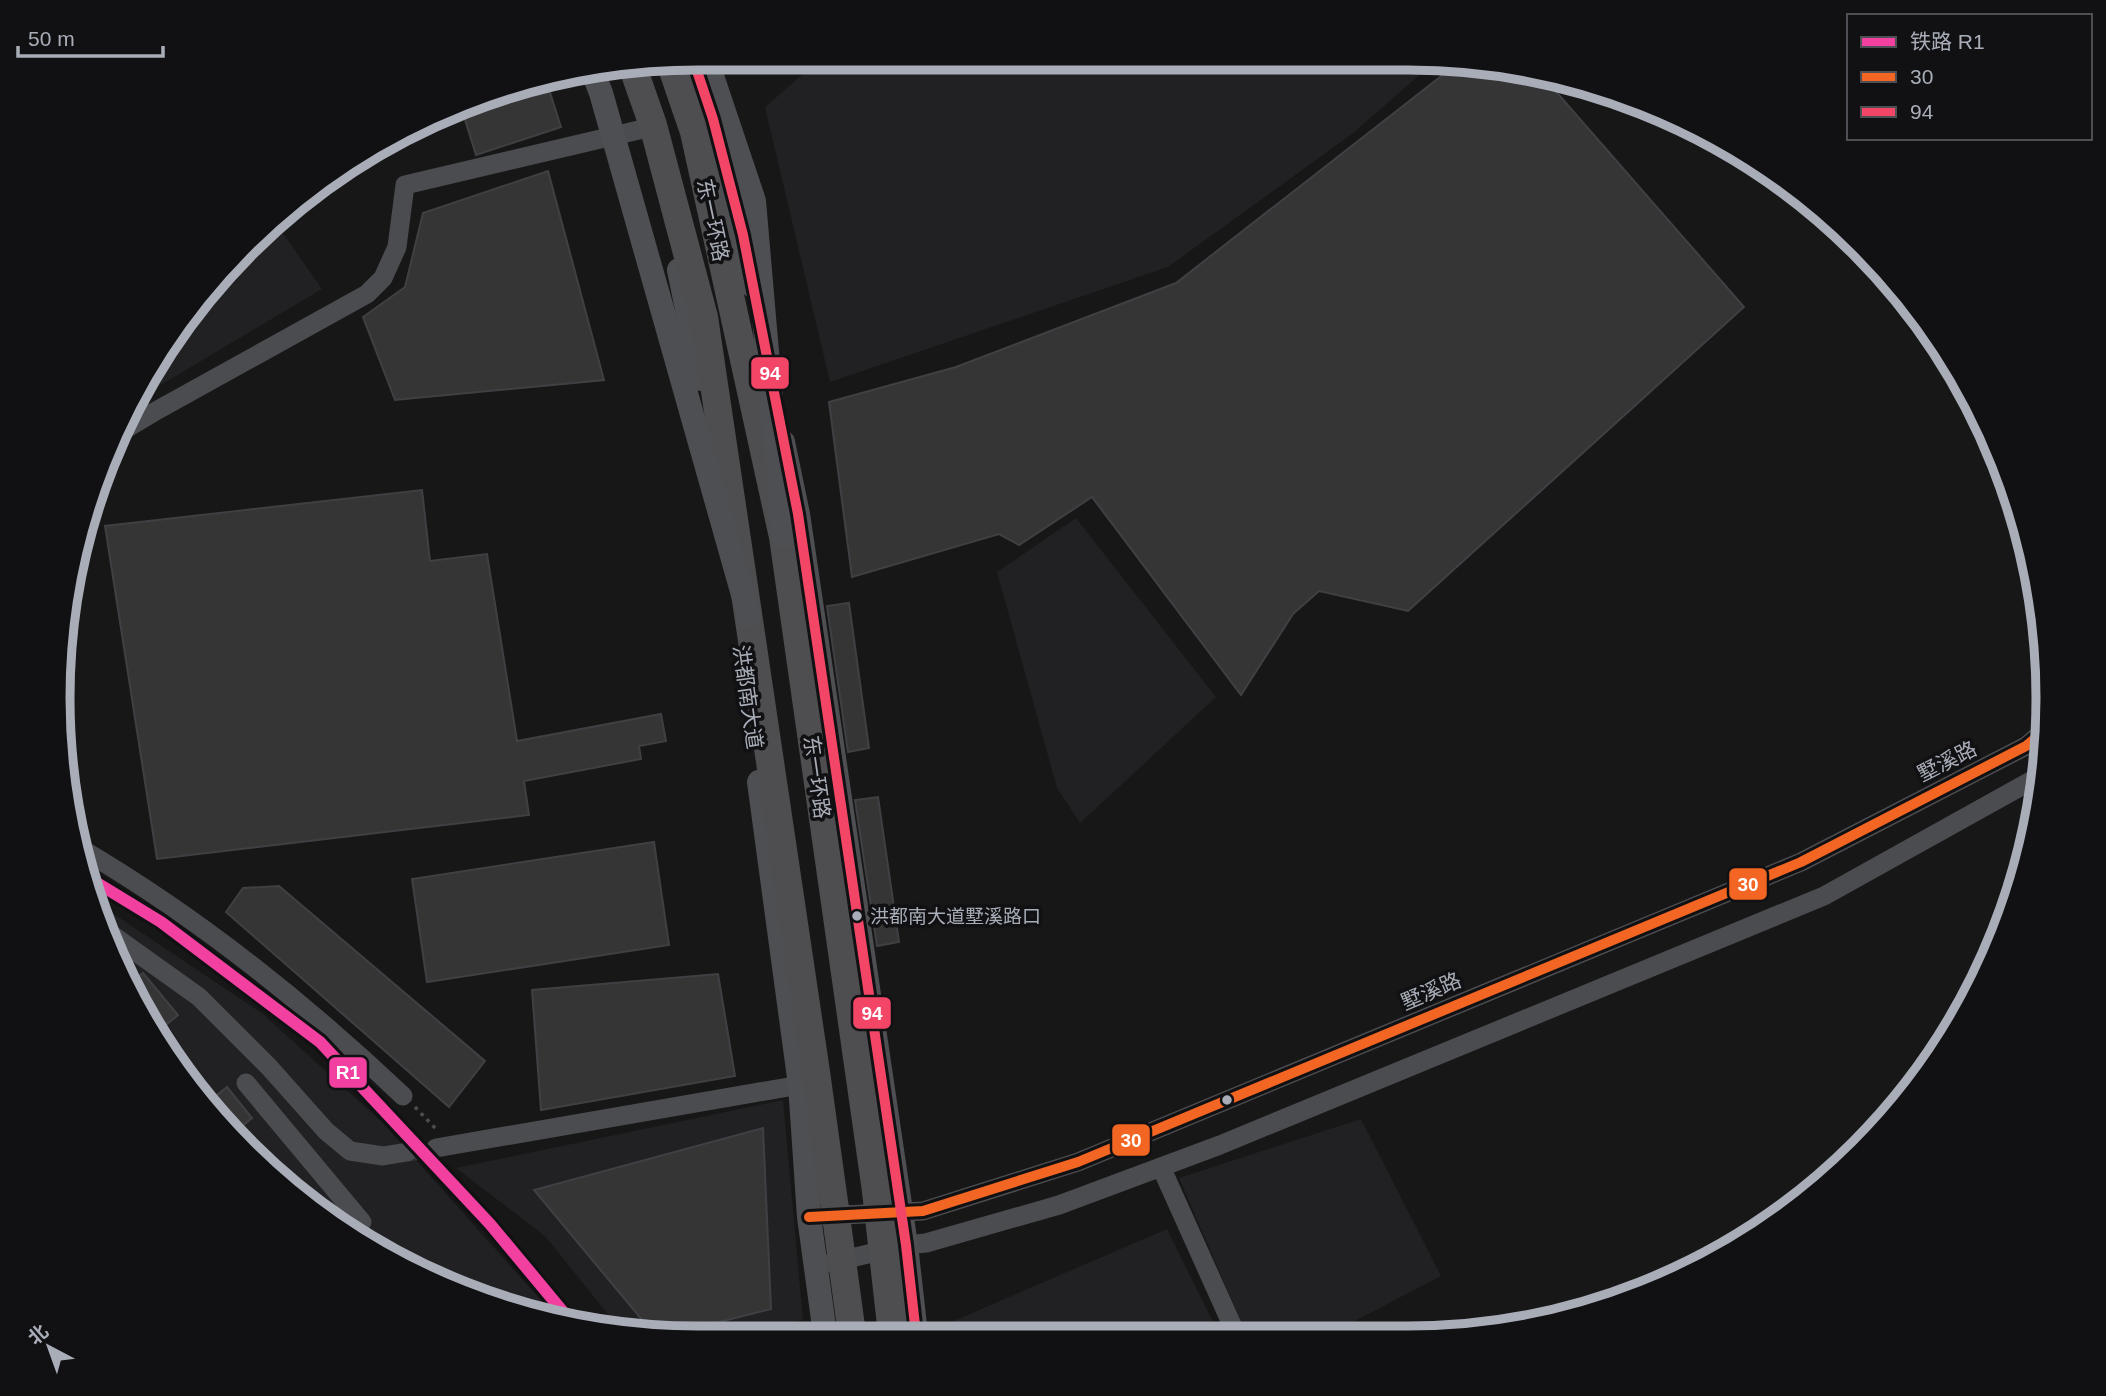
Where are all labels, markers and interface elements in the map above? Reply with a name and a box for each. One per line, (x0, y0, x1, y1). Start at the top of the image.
scale bar (18, 14, 163, 58)
legend (1847, 14, 2092, 140)
text: 50 m (28, 27, 75, 50)
text: 铁路 R1 (1910, 30, 1985, 53)
text: 30 (1910, 65, 1933, 88)
text: 94 (1910, 100, 1934, 123)
street label: 东一环路 (693, 177, 733, 263)
line badge: 94 (750, 356, 790, 390)
text: 94 (759, 363, 781, 384)
street label: 洪都南大道 (729, 643, 767, 751)
street label: 东一环路 (800, 734, 834, 820)
street label: 墅溪路 (1914, 736, 1980, 786)
line badge: 30 (1728, 867, 1768, 901)
text: 30 (1737, 874, 1759, 895)
place label: 洪都南大道墅溪路口 (870, 906, 1041, 927)
marker: 洪都南大道墅溪路口 (850, 909, 864, 923)
street label: 墅溪路 (1398, 968, 1464, 1014)
line badge: 94 (852, 996, 892, 1030)
text: 94 (861, 1003, 883, 1024)
line badge: R1 (328, 1056, 368, 1089)
text: R1 (336, 1062, 361, 1083)
unlabelled marker (1220, 1093, 1234, 1107)
line badge: 30 (1111, 1123, 1151, 1157)
text: 30 (1120, 1130, 1142, 1151)
north arrow (14, 1312, 84, 1382)
text: 北 (24, 1320, 52, 1349)

